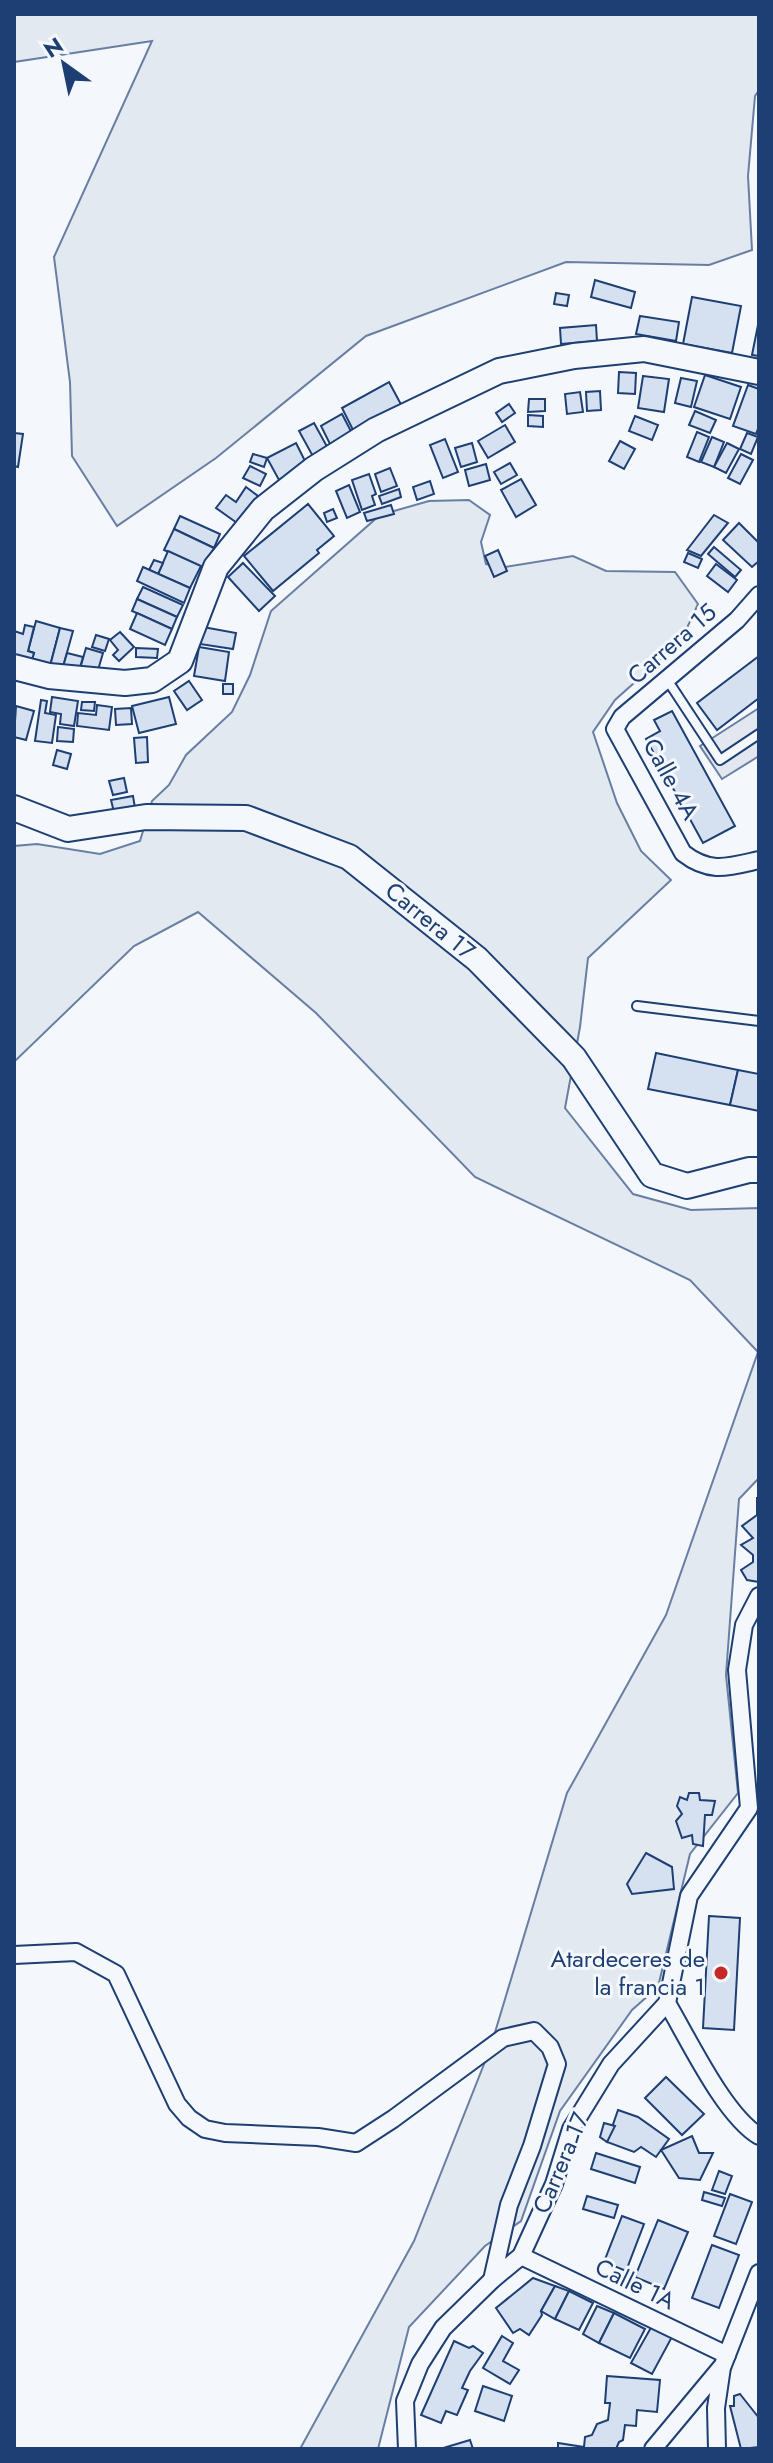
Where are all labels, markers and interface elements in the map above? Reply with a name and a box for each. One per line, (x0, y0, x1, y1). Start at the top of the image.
north arrow (24, 24, 104, 104)
text: N (37, 29, 69, 65)
street label: Carrera 15 (620, 595, 724, 692)
street label: Calle 4A (635, 732, 708, 826)
street label: Carrera 17 (378, 873, 483, 968)
place label: Atardeceres de la francia 1 (551, 1941, 705, 2004)
marker: Atardeceres de la francia 1 (712, 1964, 730, 1982)
street label: Carrera 17 (524, 2106, 598, 2219)
street label: Calle 1A (589, 2249, 681, 2318)

